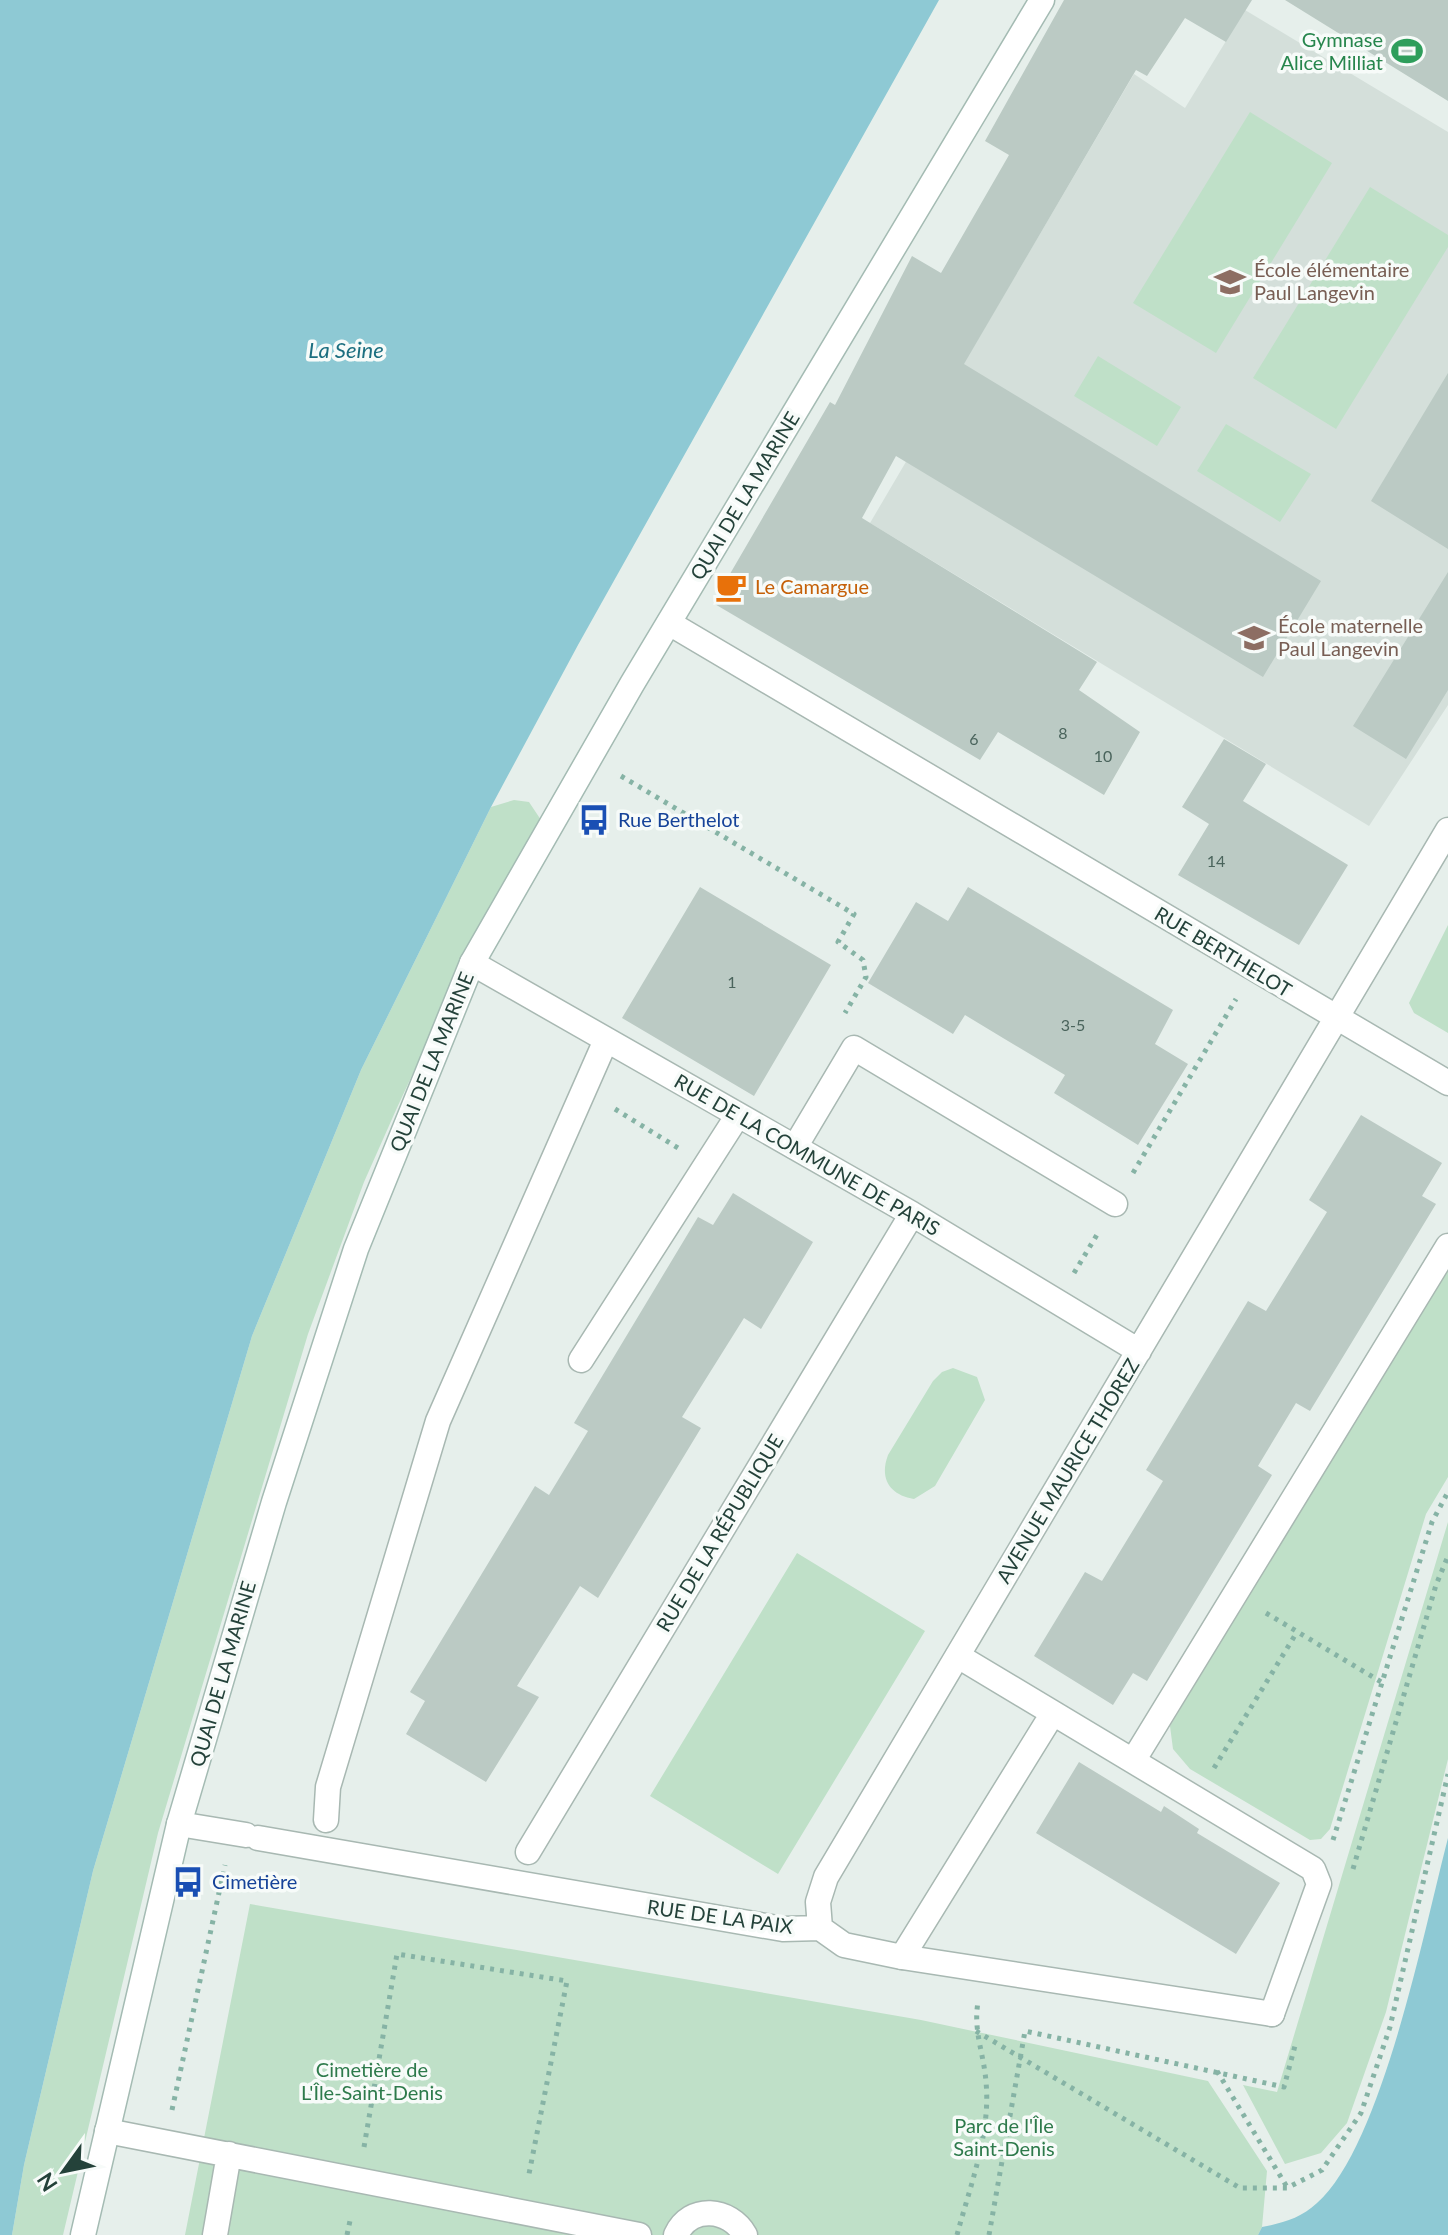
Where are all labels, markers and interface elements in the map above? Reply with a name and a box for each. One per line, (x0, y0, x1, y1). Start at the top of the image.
place label: Gymnase Alice Milliat (1280, 27, 1383, 74)
sports icon: Gymnase Alice Milliat (1390, 34, 1424, 68)
place label: École élémentaire Paul Langevin (1254, 257, 1409, 304)
school or university icon: École élémentaire Paul Langevin (1213, 265, 1247, 299)
water label: La Seine (308, 336, 384, 363)
street label: QUAI DE LA MARINE (684, 407, 804, 584)
cafe icon: Le Camargue (714, 570, 748, 604)
place label: Le Camargue (755, 574, 869, 598)
place label: École maternelle Paul Langevin (1278, 613, 1423, 660)
school or university icon: École maternelle Paul Langevin (1237, 621, 1271, 655)
house number: 8 (1058, 723, 1068, 742)
house number: 6 (969, 729, 979, 748)
house number: 10 (1094, 746, 1112, 765)
bus stop icon: Rue Berthelot (577, 803, 611, 837)
place label: Rue Berthelot (618, 807, 740, 831)
house number: 14 (1207, 851, 1225, 870)
street label: RUE BERTHELOT (1151, 901, 1297, 1002)
street label: QUAI DE LA MARINE (384, 968, 478, 1155)
house number: 1 (727, 972, 737, 991)
house number: 3-5 (1061, 1015, 1085, 1034)
street label: RUE DE LA COMMUNE DE PARIS (671, 1068, 944, 1240)
street label: AVENUE MAURICE THOREZ (991, 1354, 1144, 1587)
street label: RUE DE LA RÉPUBLIQUE (651, 1430, 788, 1635)
street label: QUAI DE LA MARINE (184, 1578, 260, 1769)
bus stop icon: Cimetière (171, 1865, 205, 1899)
place label: Cimetière (212, 1869, 297, 1893)
street label: RUE DE LA PAIX (646, 1894, 795, 1938)
park label: Cimetière de L'Île-Saint-Denis (301, 2057, 443, 2104)
park label: Parc de l'Île Saint-Denis (953, 2113, 1055, 2160)
north arrow (24, 2131, 104, 2211)
text: N (31, 2168, 63, 2197)

